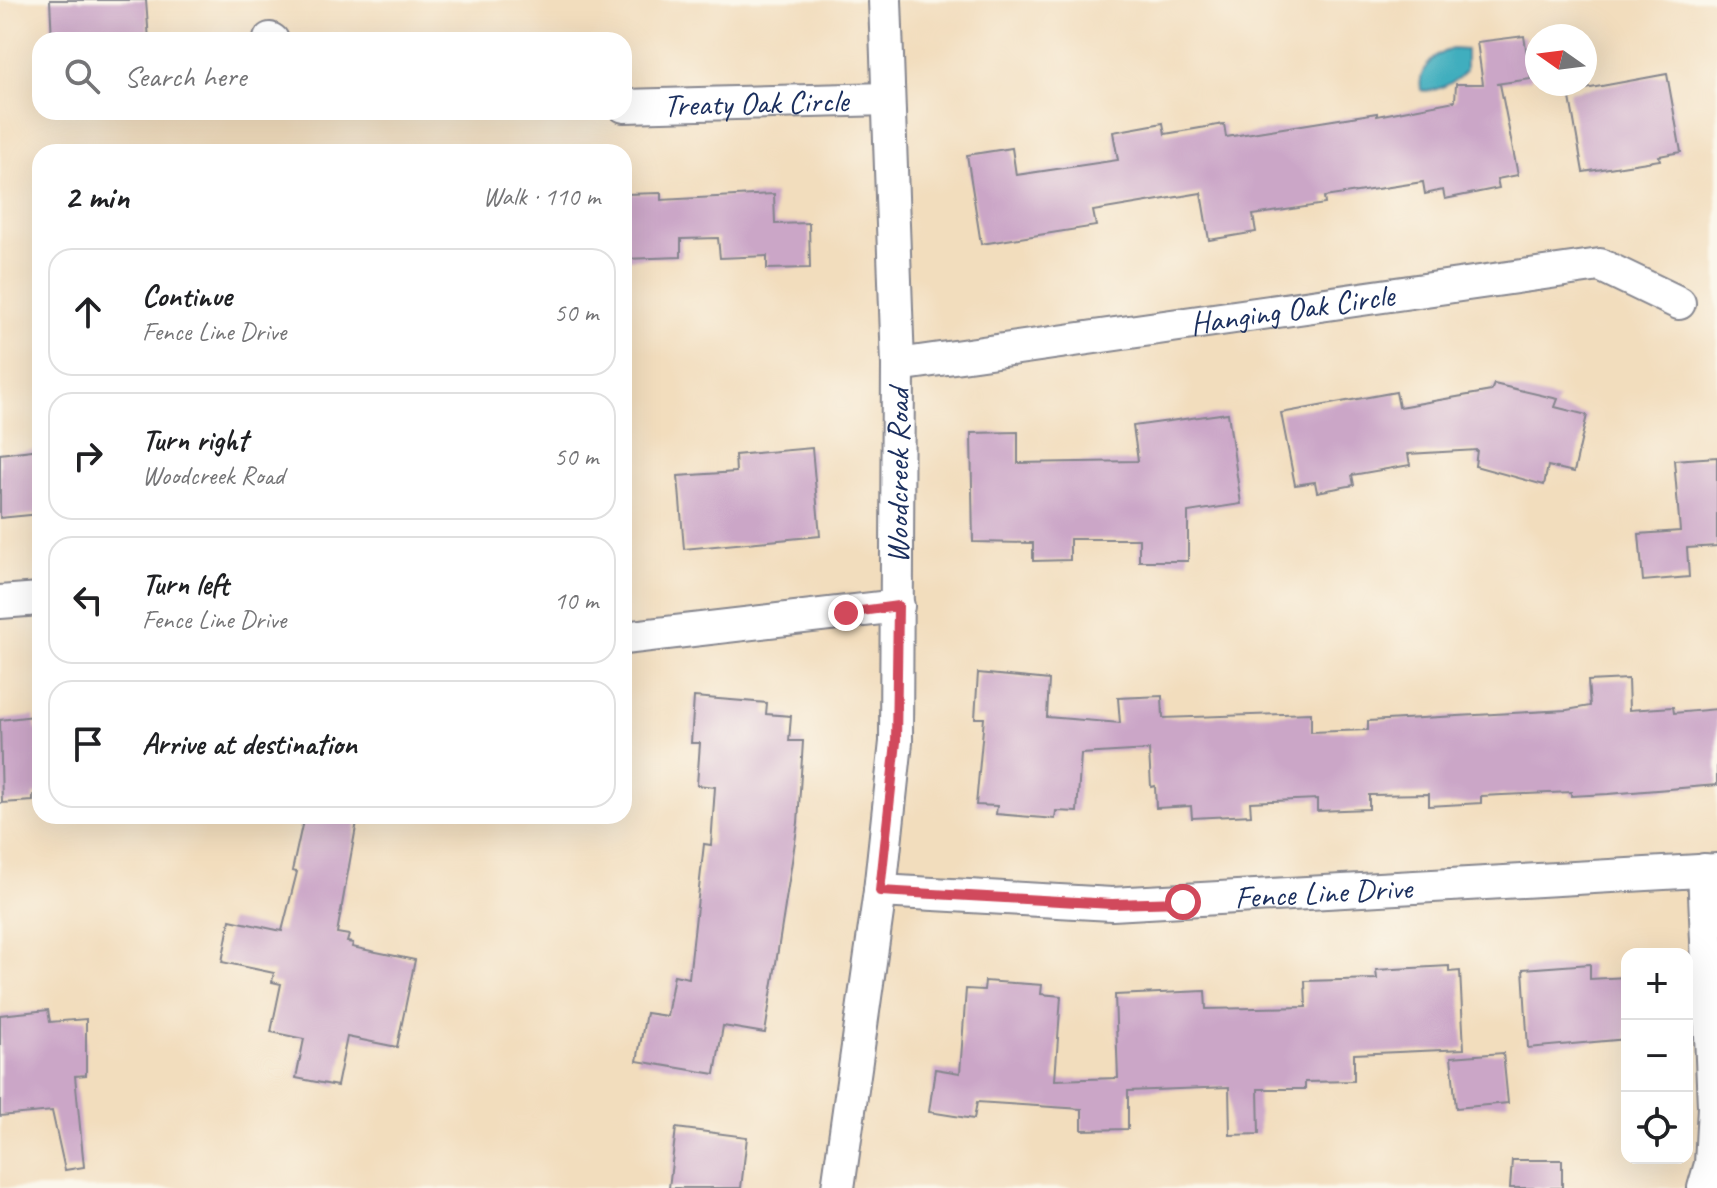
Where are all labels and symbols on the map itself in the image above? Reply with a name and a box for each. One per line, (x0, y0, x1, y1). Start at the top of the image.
north arrow (1525, 24, 1597, 96)
street label: Treaty Oak Circle (663, 80, 852, 126)
street label: Hanging Oak Circle (1187, 274, 1399, 344)
street label: Woodcreek Road (877, 383, 919, 563)
route end (828, 595, 864, 631)
street label: Fence Line Drive (1234, 867, 1416, 918)
route start (1165, 884, 1201, 920)

